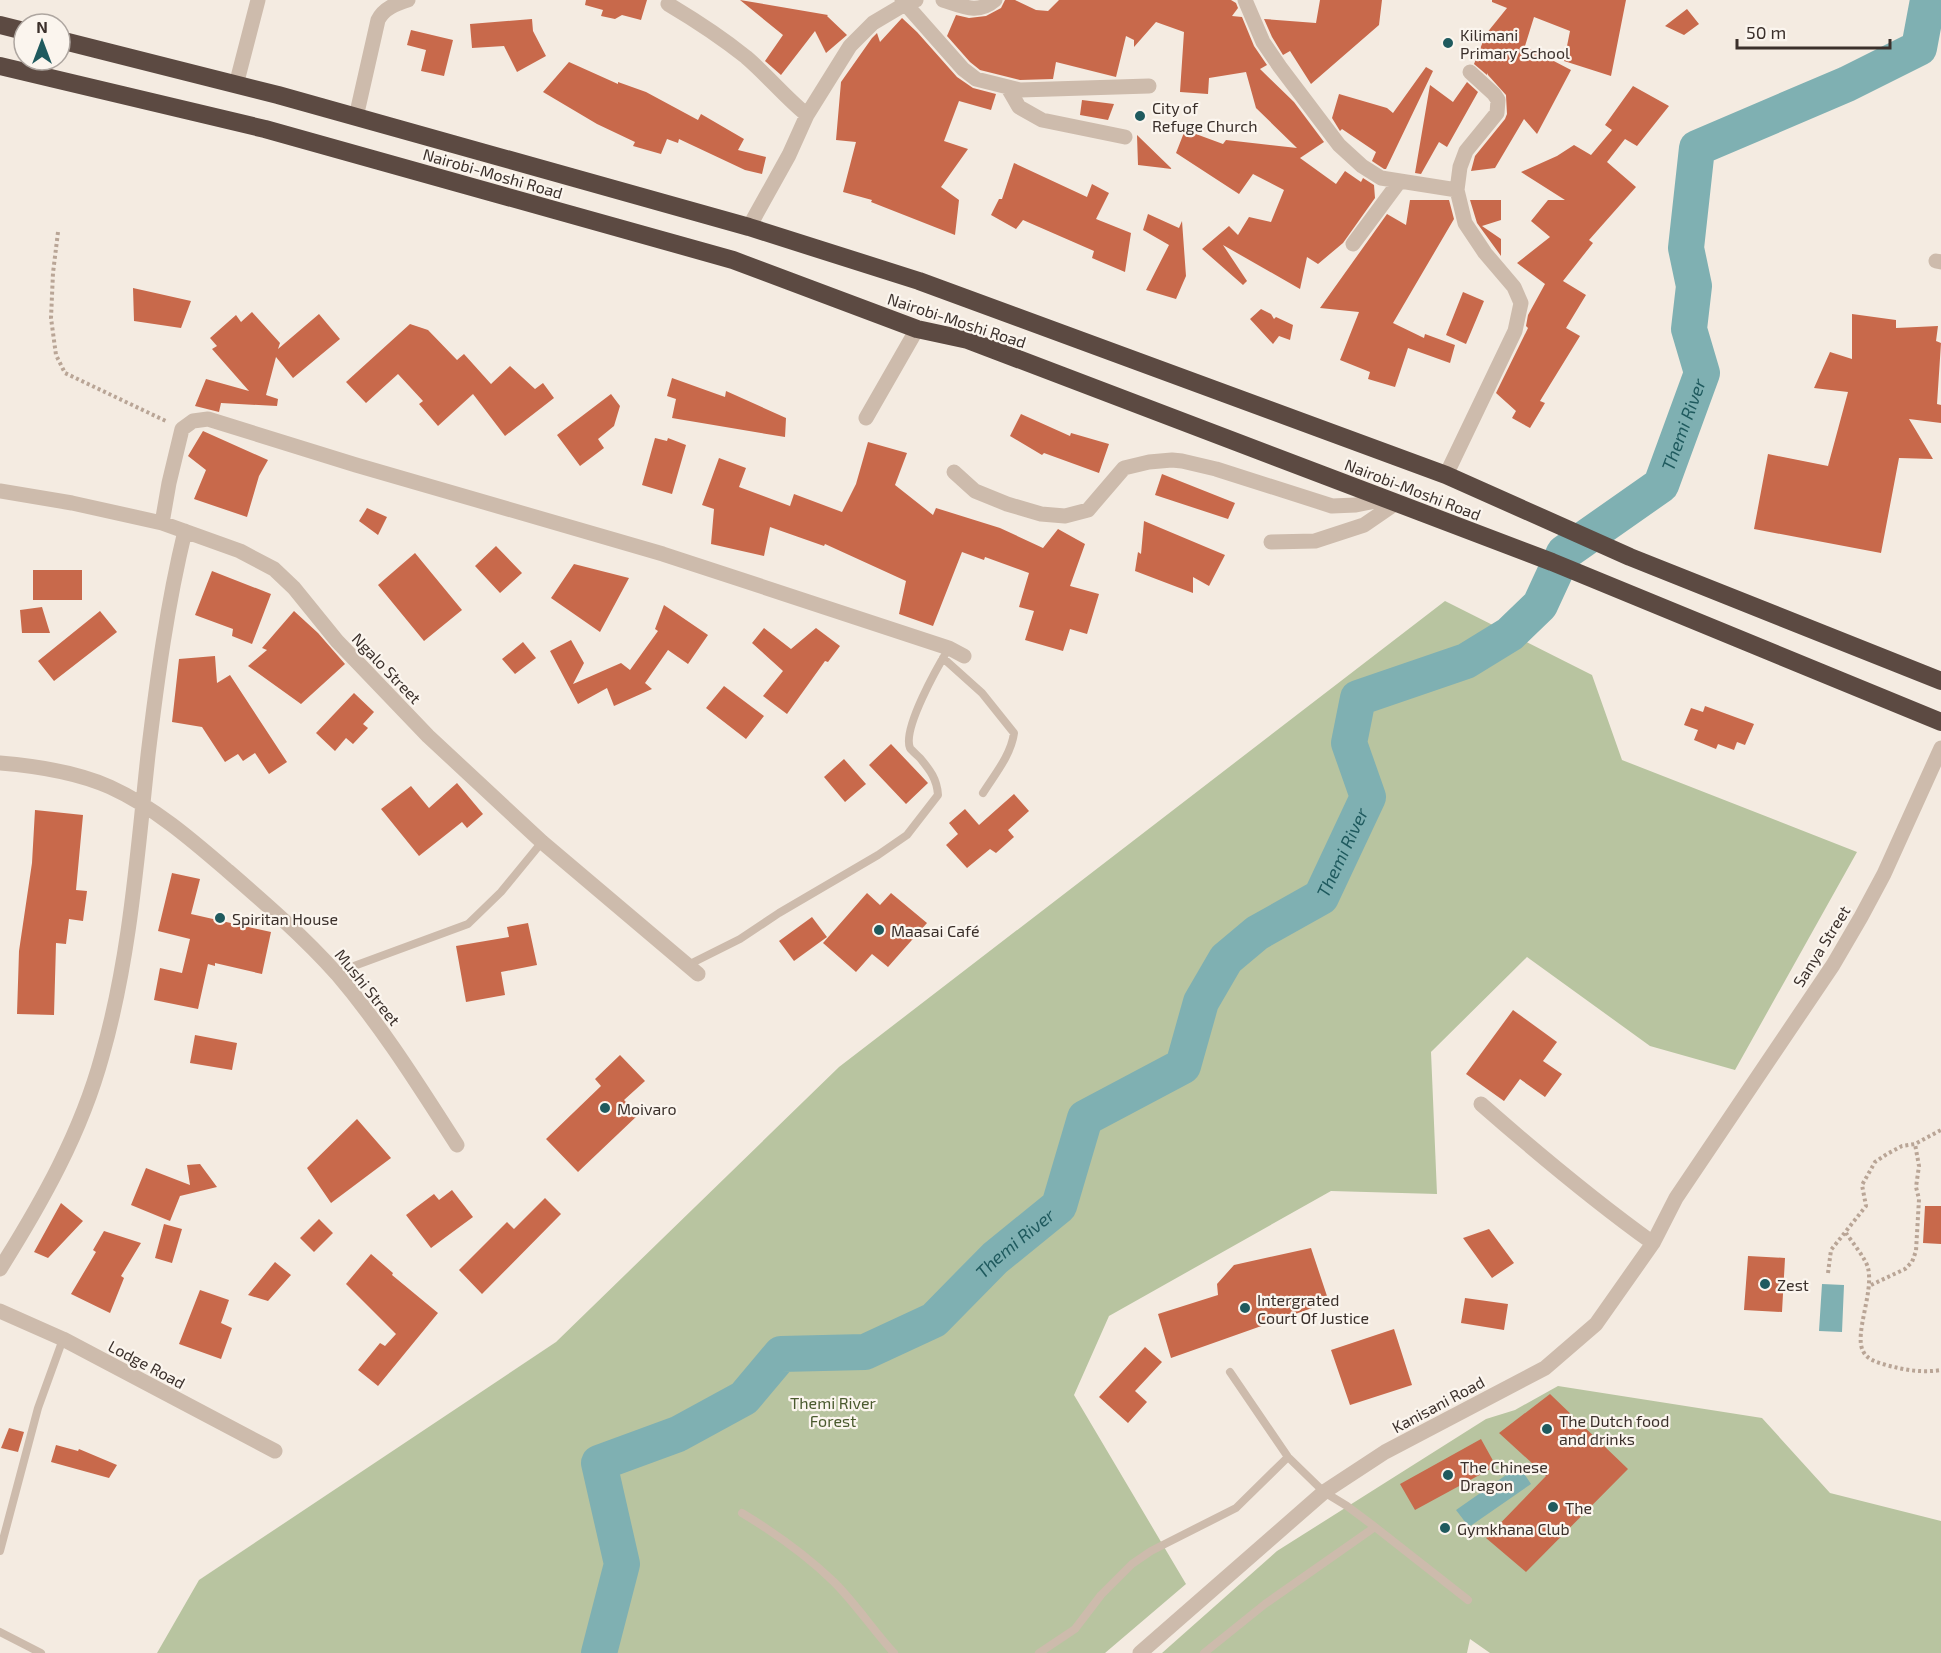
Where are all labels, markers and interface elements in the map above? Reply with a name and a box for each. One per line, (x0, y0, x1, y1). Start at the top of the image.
north arrow (12, 12, 72, 72)
scale bar (1737, 12, 1890, 50)
text: N (36, 17, 48, 36)
text: 50 m (1746, 21, 1786, 43)
place label: Kilimani Primary School (1460, 25, 1570, 62)
marker: Kilimani Primary School (1441, 36, 1455, 50)
place label: City of Refuge Church (1152, 98, 1258, 135)
marker: City of Refuge Church (1133, 109, 1147, 123)
street label: Nairobi-Moshi Road (421, 144, 565, 202)
street label: Nairobi-Moshi Road (885, 289, 1029, 351)
water label: Themi River (1656, 375, 1710, 474)
street label: Nairobi-Moshi Road (1342, 454, 1484, 524)
street label: Ngalo Street (349, 629, 425, 707)
water label: Themi River (1311, 803, 1373, 901)
street label: Sanya Street (1788, 902, 1854, 990)
place label: Spiritan House (232, 909, 338, 928)
marker: Spiritan House (213, 911, 227, 925)
place label: Maasai Café (891, 921, 980, 940)
marker: Maasai Café (872, 923, 886, 937)
street label: Mushi Street (331, 945, 405, 1029)
place label: Moivaro (617, 1099, 677, 1118)
marker: Moivaro (598, 1101, 612, 1115)
water label: Themi River (971, 1203, 1059, 1283)
place label: Zest (1777, 1275, 1809, 1294)
marker: Zest (1758, 1277, 1772, 1291)
place label: Intergrated Court Of Justice (1257, 1290, 1369, 1327)
marker: Intergrated Court Of Justice (1238, 1301, 1252, 1315)
street label: Lodge Road (105, 1336, 189, 1392)
street label: Kanisani Road (1388, 1372, 1488, 1436)
park label: Themi River Forest (790, 1393, 877, 1430)
place label: The Dutch food and drinks (1559, 1411, 1669, 1448)
marker: The Dutch food and drinks (1540, 1422, 1554, 1436)
place label: The Chinese Dragon (1460, 1457, 1548, 1494)
marker: The Chinese Dragon (1441, 1468, 1455, 1482)
place label: The (1565, 1498, 1592, 1517)
marker: The (1546, 1500, 1560, 1514)
place label: Gymkhana Club (1457, 1519, 1570, 1538)
marker: Gymkhana Club (1438, 1521, 1452, 1535)

